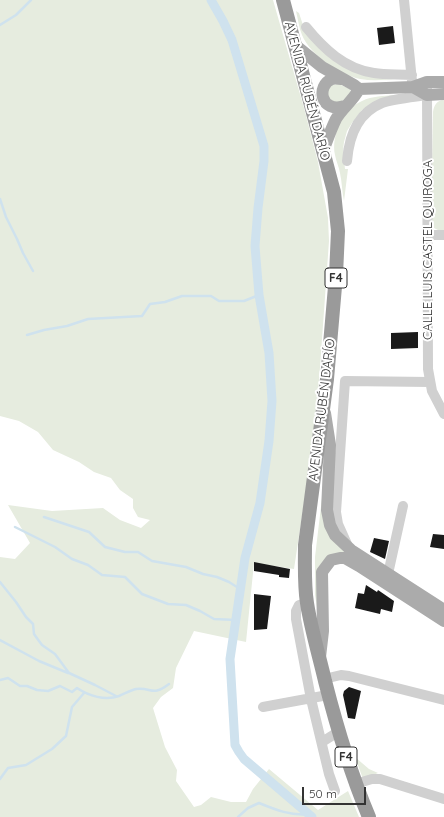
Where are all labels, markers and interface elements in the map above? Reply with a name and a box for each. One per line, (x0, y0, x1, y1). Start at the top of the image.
street label: AVENIDA RUBÉN DARÍO (281, 20, 333, 162)
street label: CALLE LUIS CASTEL QUIROGA (420, 160, 436, 340)
road number: F4 (325, 268, 347, 288)
street label: AVENIDA RUBÉN DARÍO (306, 338, 338, 482)
road number: F4 (335, 747, 357, 767)
scale bar (304, 779, 368, 805)
text: 50 m (309, 786, 337, 801)

